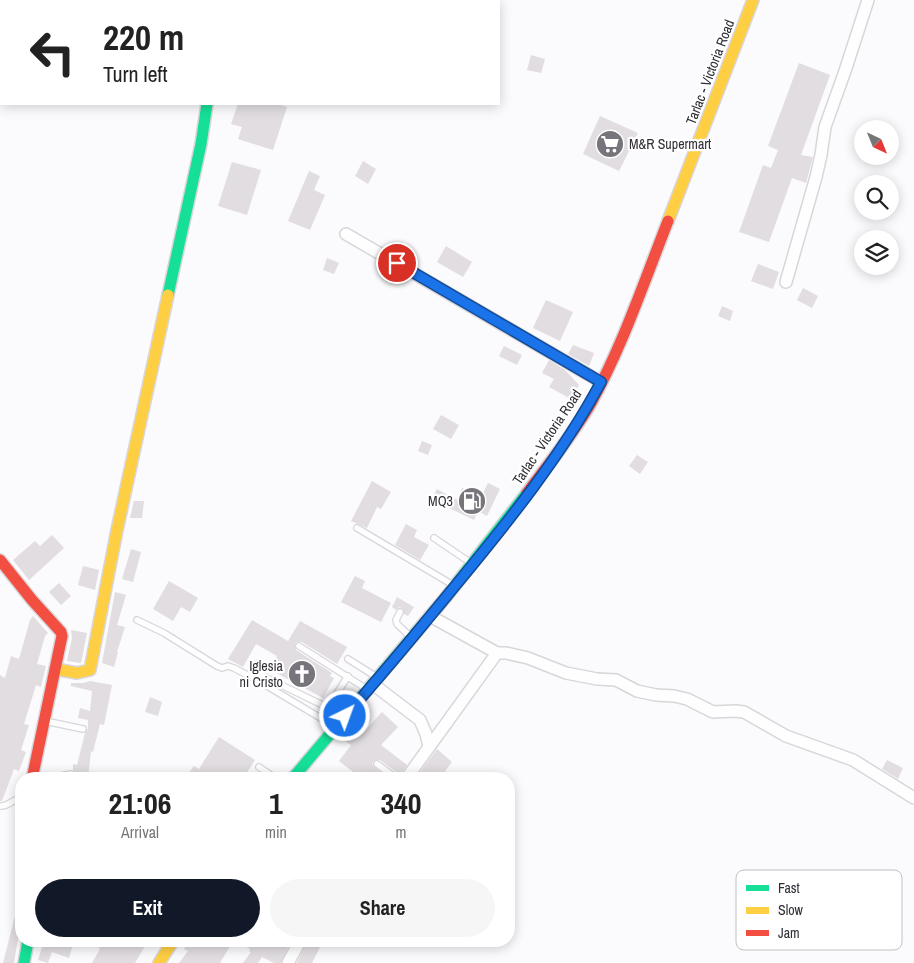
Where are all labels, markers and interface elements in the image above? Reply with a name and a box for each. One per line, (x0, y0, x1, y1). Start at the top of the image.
text: 220 m (103, 14, 184, 61)
street label: Tarlac - Victoria Road (682, 17, 738, 127)
icon: left (20, 20, 85, 85)
text: Turn left (103, 59, 168, 89)
north arrow (854, 120, 899, 165)
map controls (854, 120, 899, 275)
supermarket icon: M&R Supermart (595, 129, 625, 159)
place label: M&R Supermart (629, 135, 711, 153)
button: search (854, 175, 899, 220)
button: layers (854, 230, 899, 275)
pin (376, 242, 418, 284)
icon: arrive (383, 249, 411, 277)
street label: Tarlac - Victoria Road (508, 386, 586, 488)
fuel station icon: MQ3 (457, 486, 487, 516)
place label: MQ3 (428, 492, 453, 510)
place label: Iglesia ni Cristo (240, 657, 284, 691)
church icon: Iglesia ni Cristo (287, 659, 317, 689)
position arrow (318, 689, 370, 741)
text: 21:06 (109, 783, 171, 823)
text: 1 (269, 783, 283, 823)
text: 340 (380, 783, 421, 823)
text: Arrival (121, 821, 159, 843)
text: min (265, 821, 287, 843)
text: m (395, 821, 406, 843)
legend (736, 870, 902, 950)
button: Exit (35, 879, 260, 937)
button: Share (270, 879, 495, 937)
text: Fast (778, 879, 800, 897)
text: Slow (778, 901, 804, 919)
text: Jam (778, 924, 800, 942)

